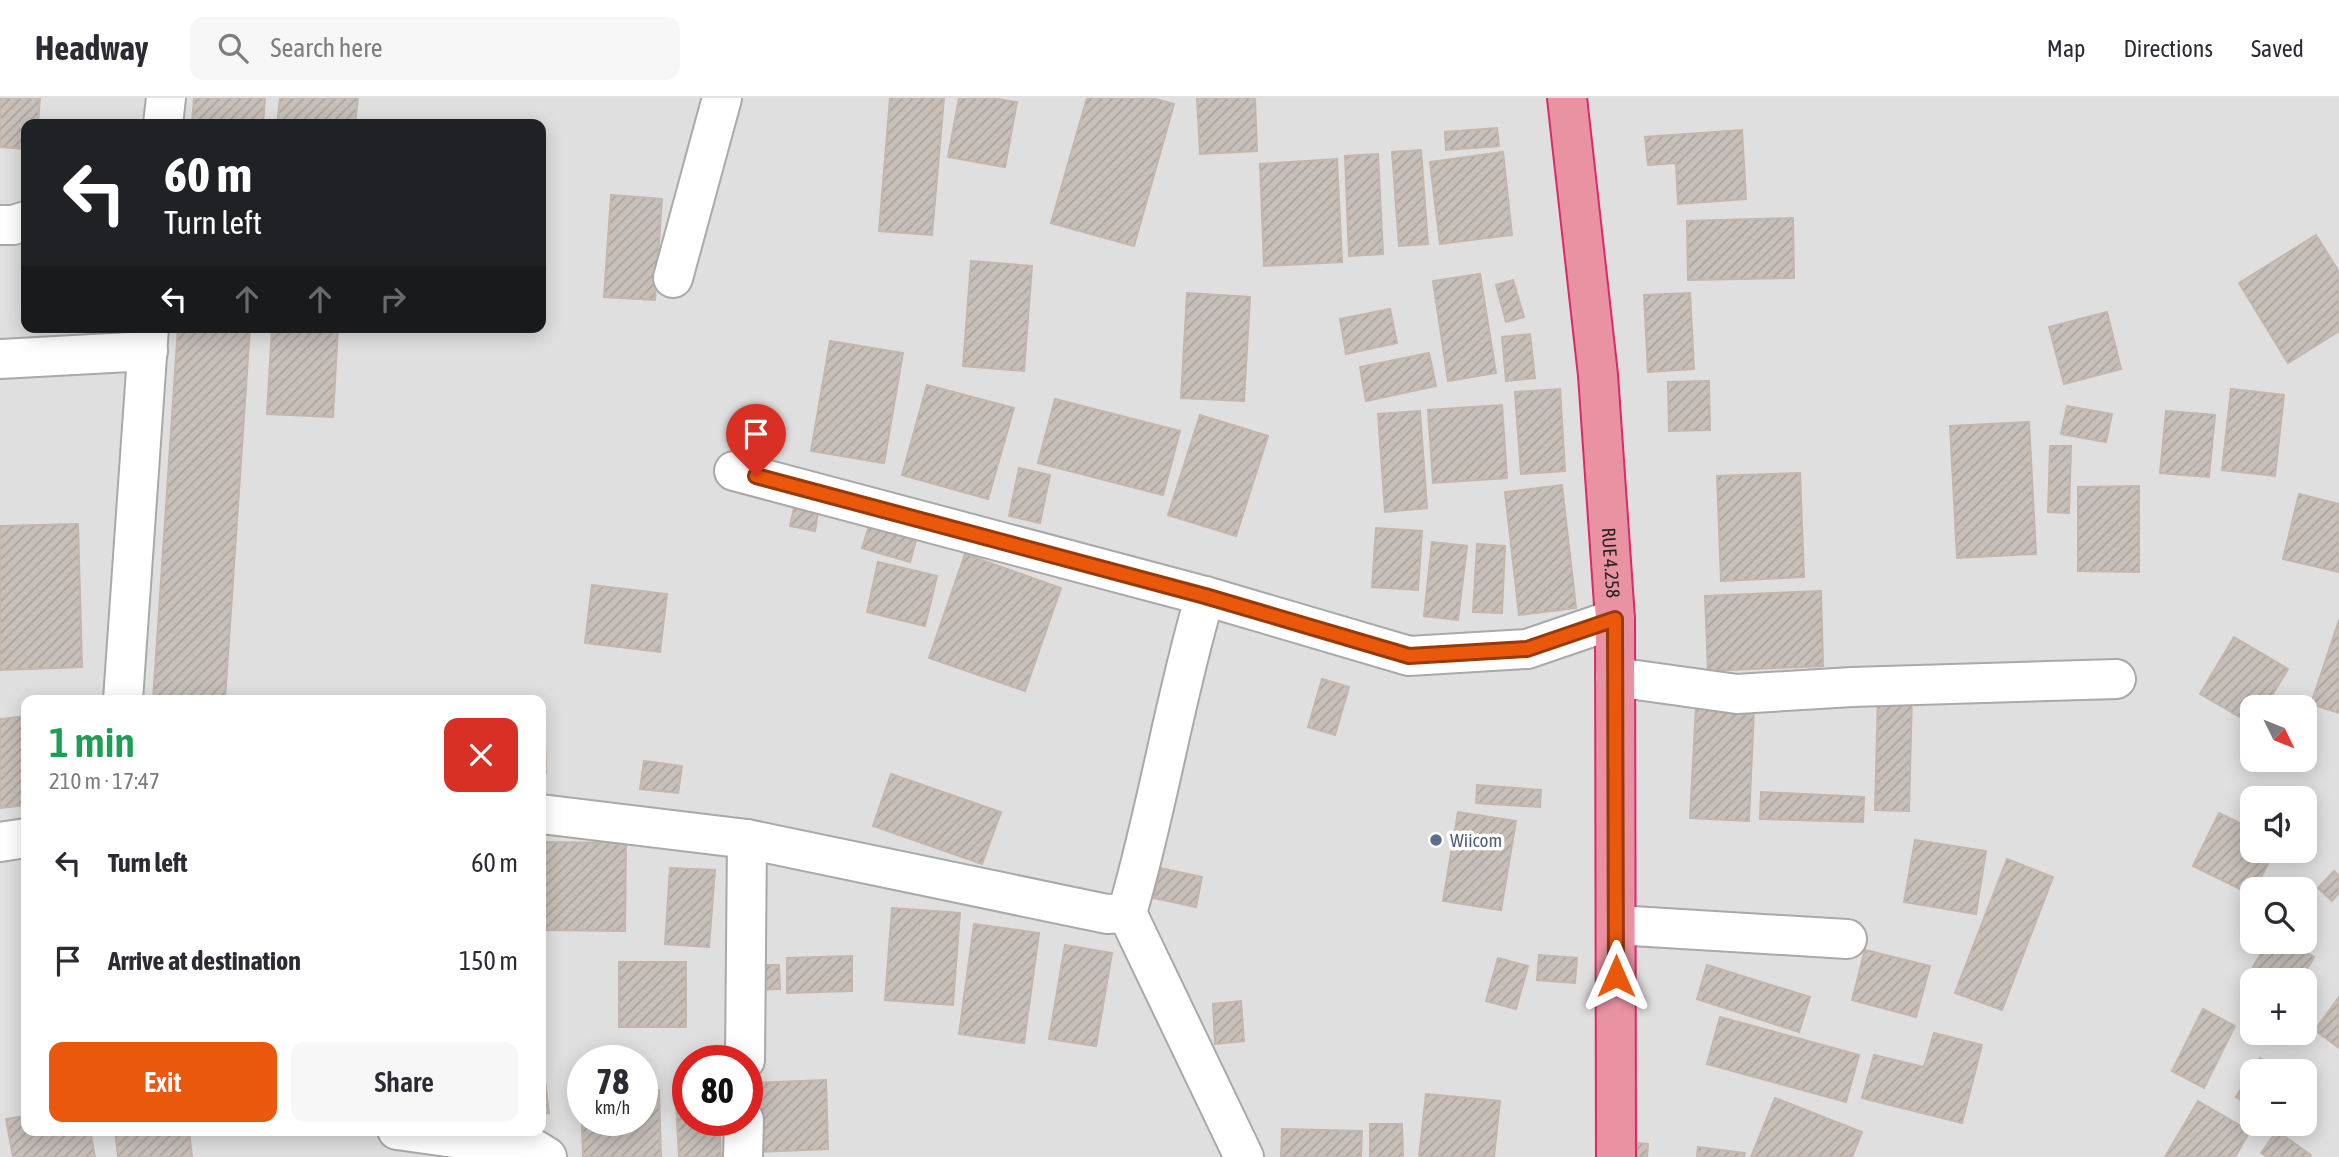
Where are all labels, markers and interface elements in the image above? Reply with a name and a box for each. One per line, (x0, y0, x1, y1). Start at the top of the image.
search box (190, 17, 680, 80)
text: Headway (35, 29, 148, 67)
icon: search (214, 29, 252, 67)
text: Search here (270, 33, 383, 63)
text: Map (2047, 35, 2085, 62)
text: Directions (2123, 35, 2213, 62)
text: Saved (2251, 35, 2304, 62)
text: 60 m (164, 146, 252, 202)
icon: left (49, 147, 140, 238)
text: Turn left (164, 204, 262, 241)
icon: left (155, 280, 193, 318)
icon: ahead (228, 280, 266, 318)
icon: ahead (301, 280, 339, 318)
icon: right (374, 280, 412, 318)
pin (726, 404, 786, 476)
icon: arrive (737, 415, 775, 453)
street label: RUE 4.258 (1598, 527, 1625, 599)
north arrow (2240, 695, 2317, 772)
map controls (2240, 695, 2317, 1136)
text: 1 min (49, 718, 135, 766)
button: close (444, 718, 518, 792)
text: 210 m · 17:47 (49, 768, 160, 794)
button: sound (2240, 786, 2317, 863)
place label: Wiicom (1450, 829, 1502, 851)
marker: Wiicom (1428, 832, 1444, 848)
icon: left (49, 844, 87, 882)
text: Turn left (108, 848, 188, 878)
text: 60 m (471, 848, 518, 878)
button: search (2240, 877, 2317, 954)
position arrow (1579, 939, 1653, 1013)
icon: arrive (49, 942, 87, 980)
text: Arrive at destination (108, 946, 301, 976)
text: 150 m (459, 946, 518, 976)
button: + (2240, 968, 2317, 1045)
button: Exit (49, 1042, 277, 1122)
button: Share (291, 1042, 518, 1122)
speed limit sign: 80 (672, 1045, 763, 1136)
button: − (2240, 1059, 2317, 1136)
text: 78 (596, 1061, 629, 1101)
text: km/h (595, 1097, 630, 1118)

